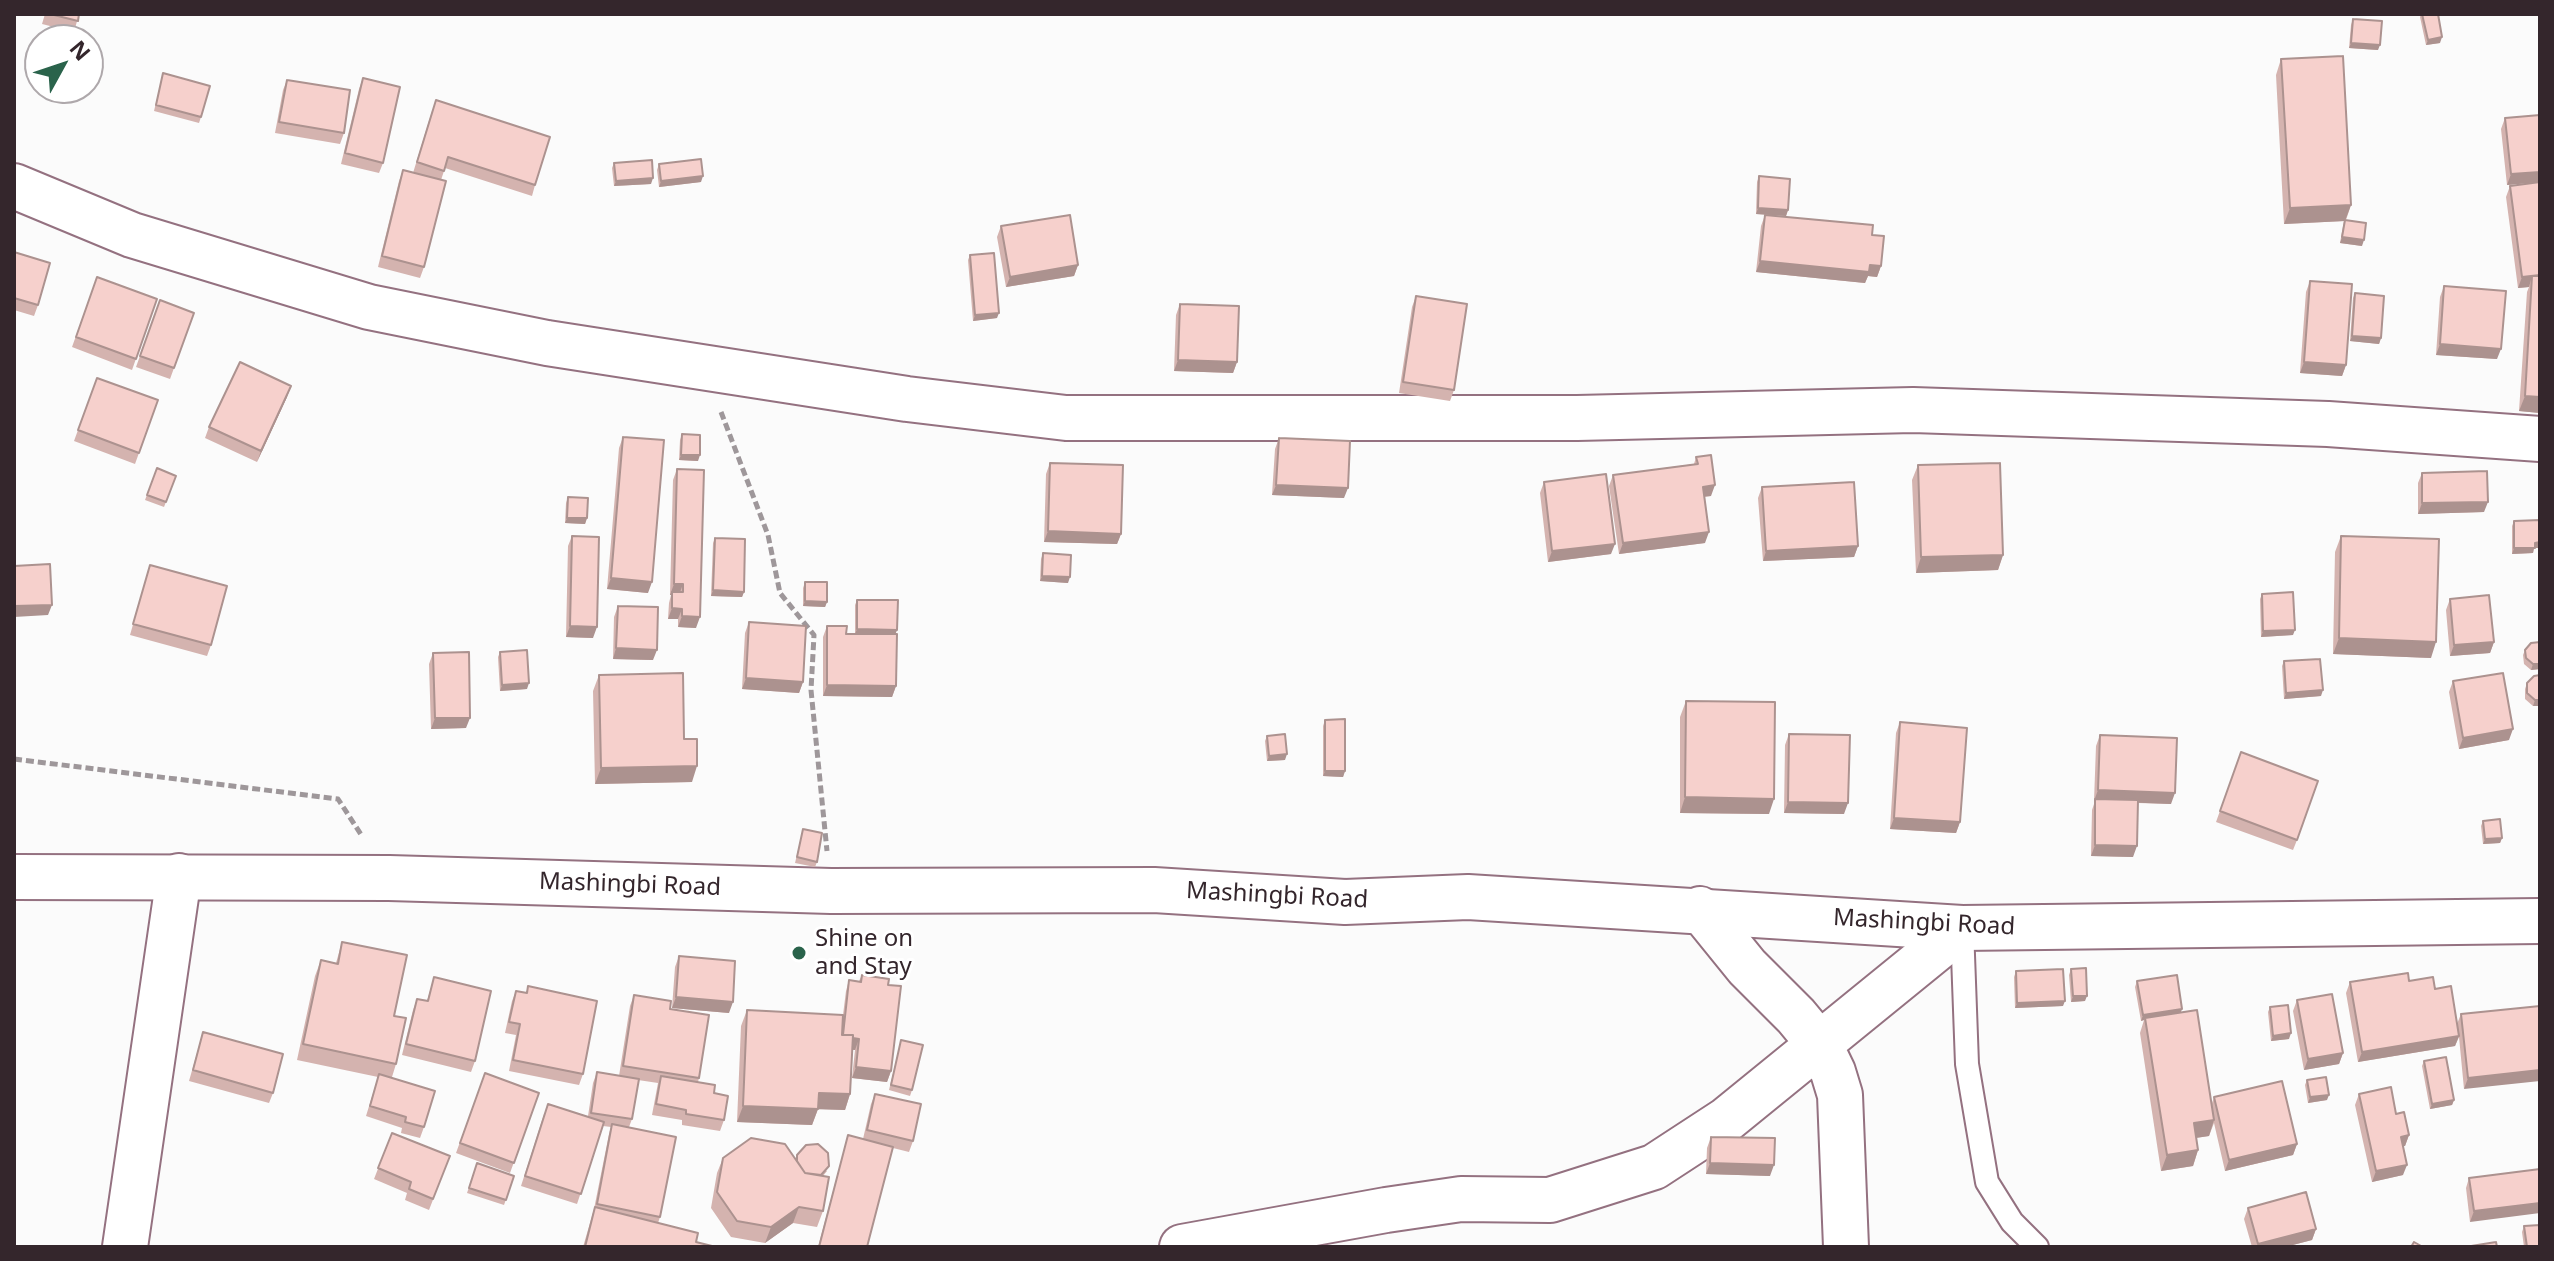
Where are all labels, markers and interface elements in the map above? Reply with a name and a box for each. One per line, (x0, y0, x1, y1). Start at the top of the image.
north arrow (24, 24, 104, 104)
text: N (64, 33, 98, 66)
street label: Mashingbi Road (538, 867, 722, 903)
street label: Mashingbi Road (1185, 877, 1369, 915)
street label: Mashingbi Road (1832, 904, 2016, 942)
place label: Shine on and Stay (815, 925, 913, 981)
marker: Shine on and Stay (790, 944, 808, 962)

